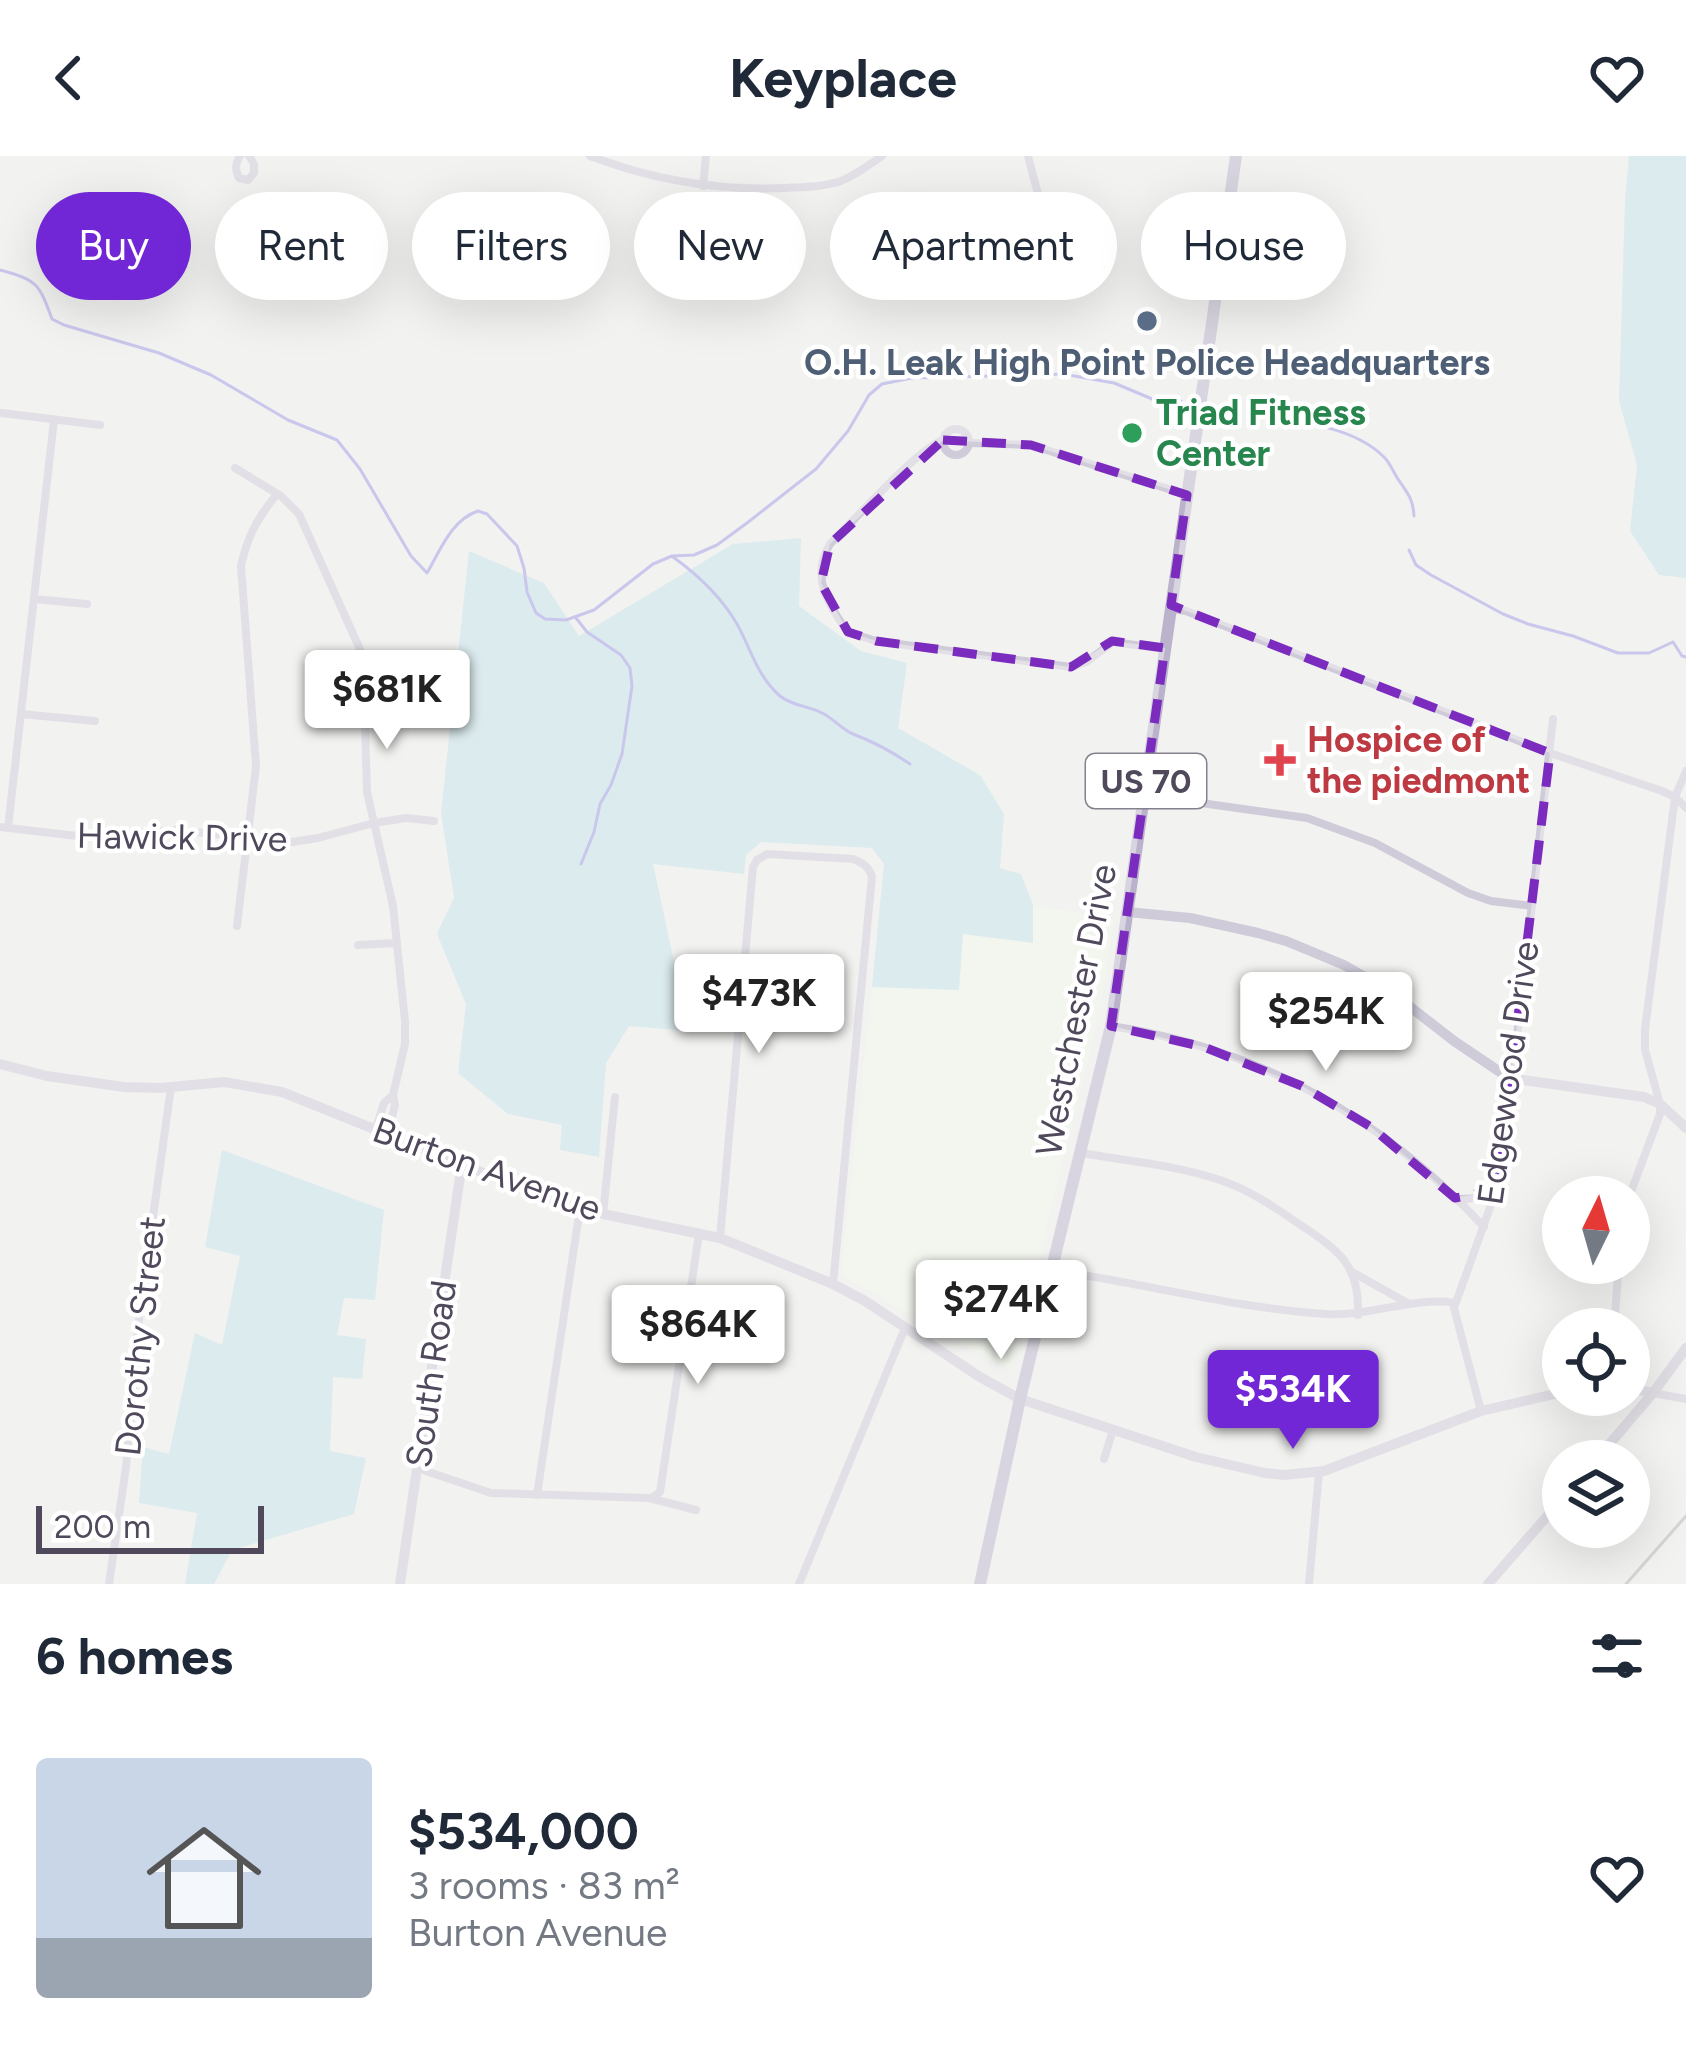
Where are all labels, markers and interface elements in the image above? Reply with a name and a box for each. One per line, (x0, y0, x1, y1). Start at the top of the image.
icon: back (36, 45, 102, 111)
icon: heart (1584, 45, 1650, 111)
text: Keyplace (729, 46, 957, 111)
chip: Buy (36, 192, 191, 300)
chip: Rent (215, 192, 388, 300)
chip: Filters (412, 192, 610, 300)
chip: New (634, 192, 806, 300)
chip: Apartment (830, 192, 1117, 300)
chip: House (1141, 192, 1346, 300)
marker: O.H. Leak High Point Police Headquarters (1134, 308, 1160, 334)
place label: O.H. Leak High Point Police Headquarters (804, 341, 1490, 384)
place label: Triad Fitness Center (1156, 391, 1366, 475)
marker: Triad Fitness Center (1119, 420, 1145, 446)
pin: $681K (303, 650, 471, 752)
text: $681K (332, 665, 442, 712)
place label: Hospice of the piedmont (1307, 718, 1530, 802)
marker: Hospice of the piedmont (1264, 744, 1296, 776)
road number: US 70 (1086, 754, 1206, 808)
street label: Hawick Drive (76, 814, 288, 860)
street label: Westchester Drive (1027, 860, 1125, 1160)
street label: Edgewood Drive (1468, 939, 1548, 1207)
pin: $473K (675, 954, 843, 1056)
text: $473K (701, 969, 817, 1016)
pin: $254K (1242, 972, 1410, 1074)
text: $254K (1267, 987, 1385, 1034)
street label: Burton Avenue (367, 1108, 607, 1230)
north arrow (1542, 1176, 1650, 1284)
map controls (1542, 1176, 1650, 1548)
street label: Dorothy Street (106, 1214, 174, 1458)
pin: $274K (917, 1260, 1085, 1362)
text: $274K (943, 1275, 1059, 1322)
street label: South Road (397, 1278, 465, 1470)
pin: $864K (614, 1285, 782, 1387)
text: $864K (639, 1300, 757, 1347)
button: locate (1542, 1308, 1650, 1416)
pin: $534K (1209, 1350, 1377, 1452)
text: $534K (1235, 1365, 1351, 1412)
button: layers (1542, 1440, 1650, 1548)
scale bar (36, 1500, 264, 1553)
text: 200 m (54, 1507, 151, 1546)
icon: filters (1584, 1623, 1650, 1689)
text: 6 homes (36, 1626, 233, 1687)
text: $534,000 (408, 1801, 639, 1862)
icon: home (132, 1806, 276, 1950)
icon: heart (1584, 1845, 1650, 1911)
text: 3 rooms · 83 m² (408, 1862, 680, 1909)
text: Burton Avenue (408, 1909, 667, 1956)

